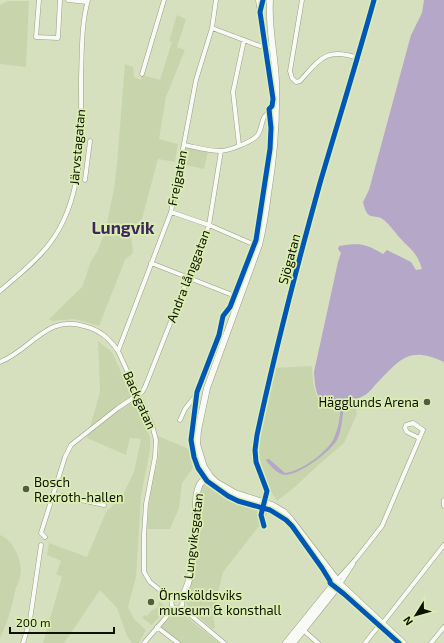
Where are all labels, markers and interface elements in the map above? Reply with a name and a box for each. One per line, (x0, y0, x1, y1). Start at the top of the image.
street label: Järvstagatan (66, 108, 88, 186)
street label: Frejgatan (164, 149, 190, 207)
district label: Lungvik (91, 217, 155, 237)
street label: Andra långgatan (163, 227, 213, 325)
street label: Sjögatan (275, 232, 303, 286)
street label: Backgatan (120, 368, 160, 432)
place label: Hägglunds Arena (318, 394, 419, 410)
marker: Hägglunds Arena (422, 397, 432, 407)
place label: Bosch Rexroth-hallen (34, 474, 124, 505)
marker: Bosch Rexroth-hallen (21, 484, 31, 494)
street label: Lungviksgatan (180, 492, 206, 580)
place label: Örnsköldsviks museum & konsthall (159, 587, 281, 618)
north arrow (396, 595, 436, 635)
marker: Örnsköldsviks museum & konsthall (146, 597, 156, 607)
scale bar (10, 609, 114, 635)
text: N (400, 614, 415, 628)
text: 200 m (16, 615, 50, 629)

